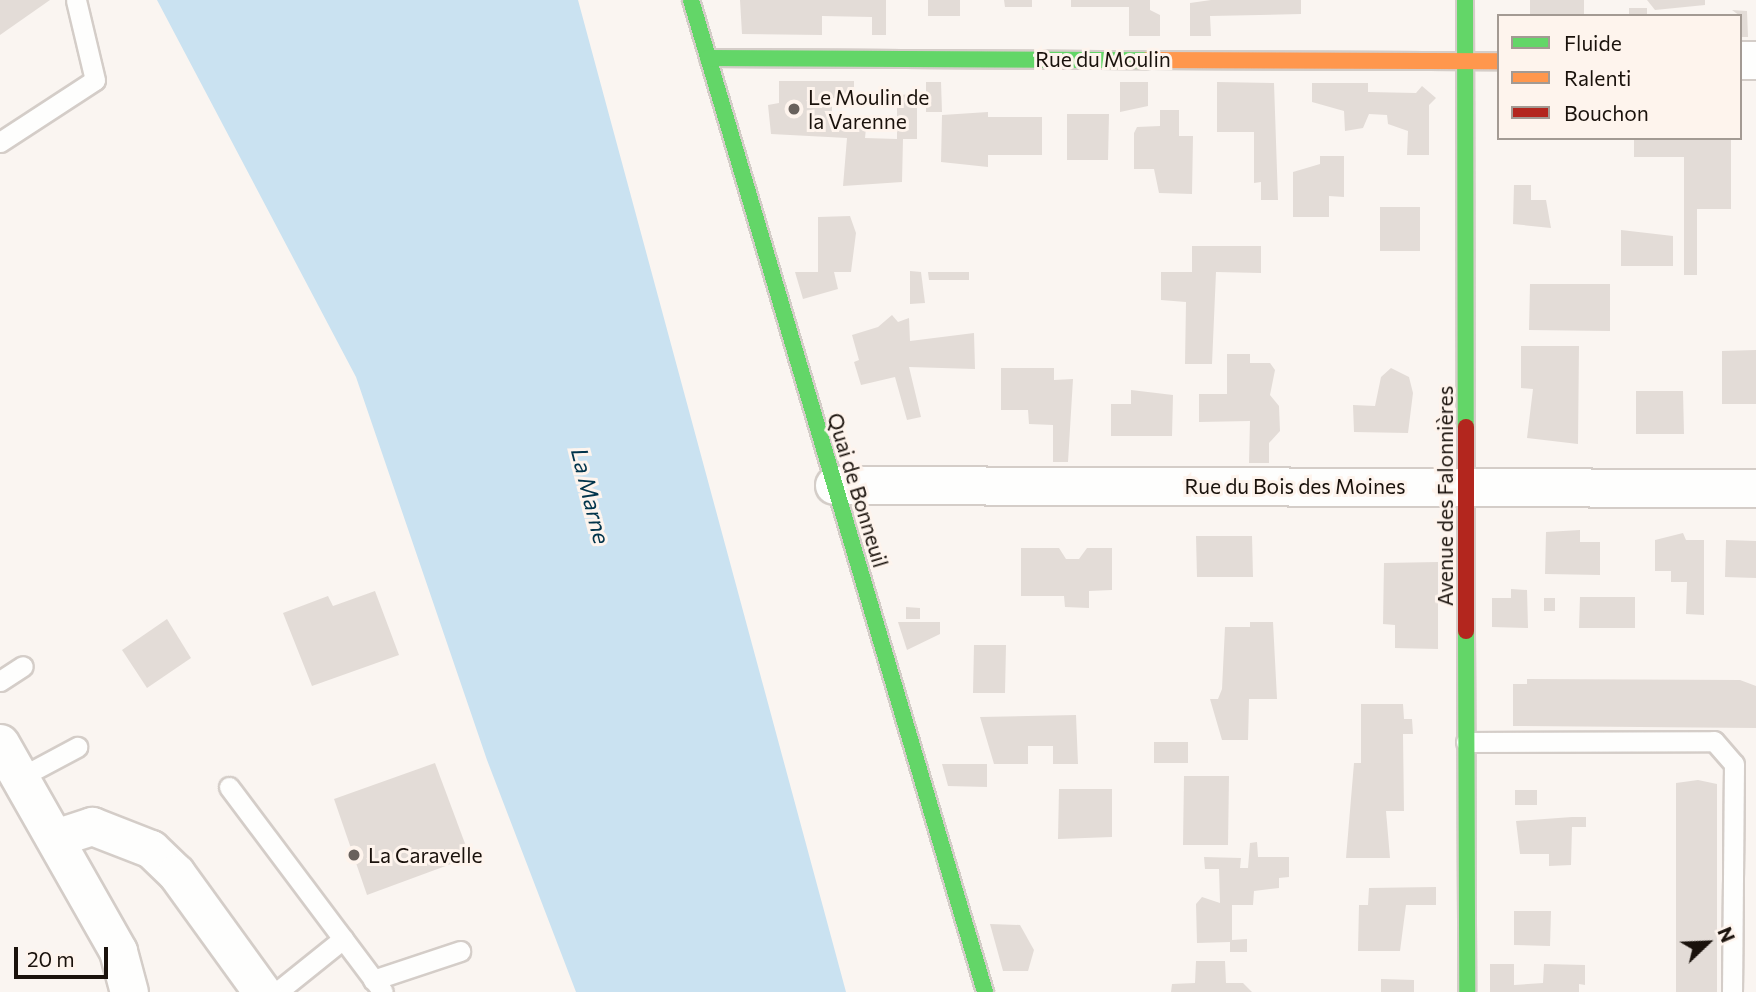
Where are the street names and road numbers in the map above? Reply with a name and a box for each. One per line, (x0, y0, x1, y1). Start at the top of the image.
street label: Rue du Moulin (1035, 46, 1171, 72)
street label: Avenue des Falonnières (1432, 386, 1458, 606)
street label: Quai de Bonneuil (823, 410, 893, 570)
street label: Rue du Bois des Moines (1184, 473, 1406, 499)

